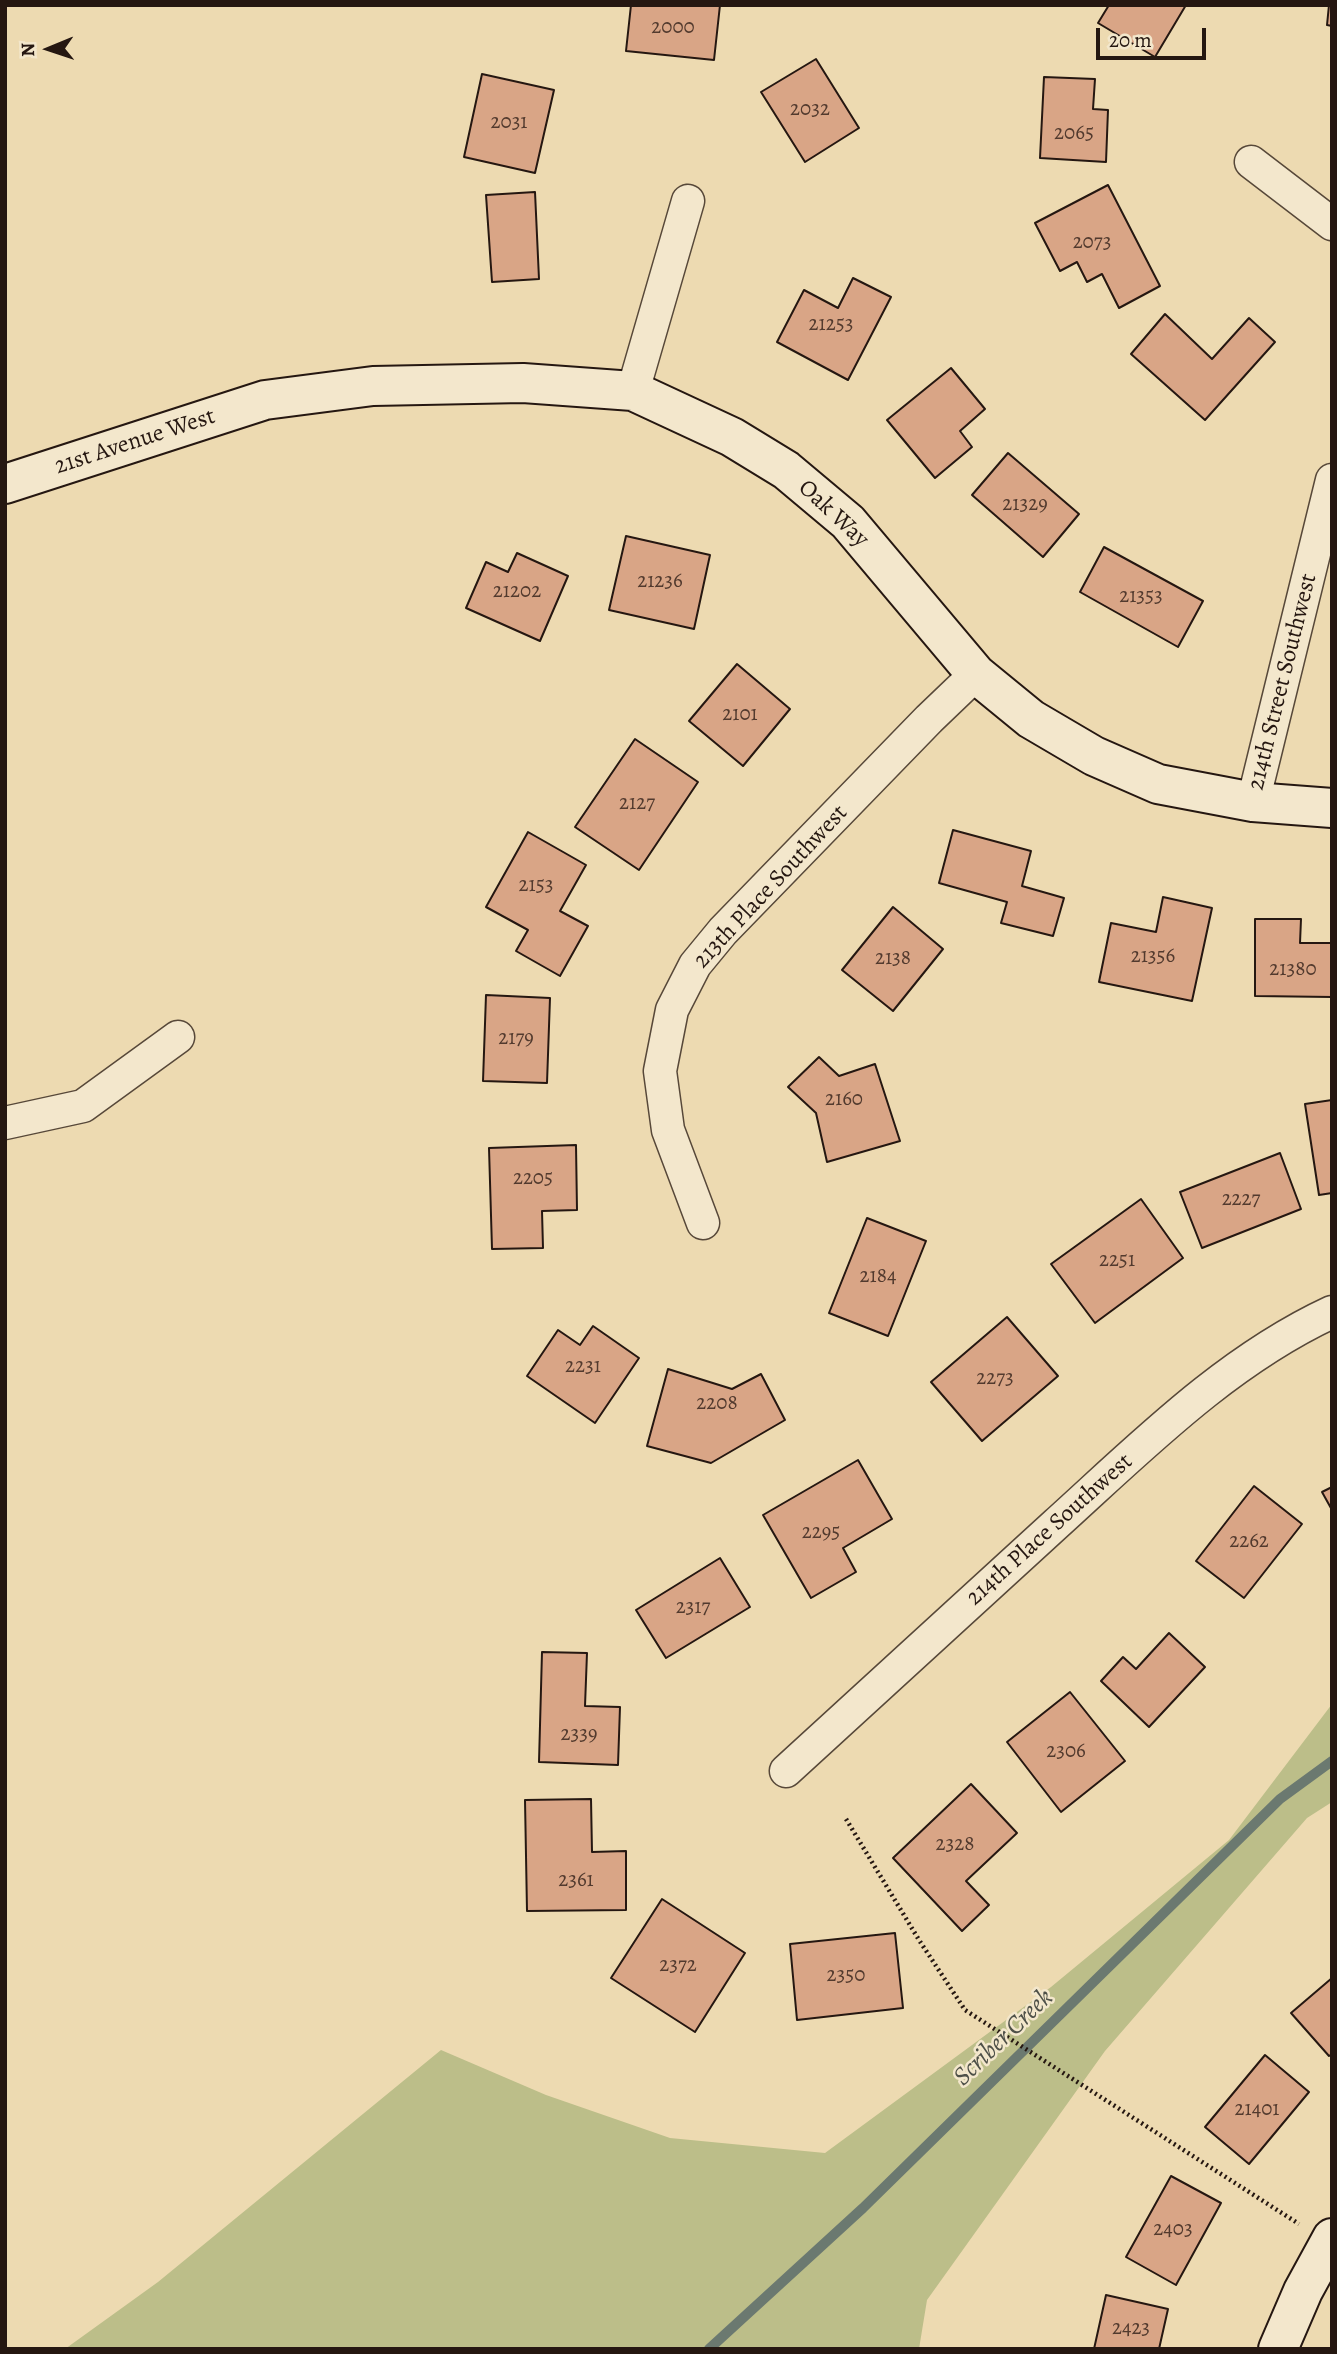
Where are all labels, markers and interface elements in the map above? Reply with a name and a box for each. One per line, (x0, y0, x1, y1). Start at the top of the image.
north arrow (14, 14, 84, 84)
scale bar (1099, 14, 1209, 58)
house number: 2000 (651, 15, 695, 41)
text: 20 m (1109, 26, 1152, 54)
text: N (15, 42, 41, 57)
house number: 2032 (790, 97, 830, 123)
house number: 2031 (490, 110, 528, 136)
house number: 2065 (1054, 121, 1094, 147)
house number: 2073 (1073, 230, 1111, 256)
house number: 21253 (809, 312, 853, 338)
street label: 21st Avenue West (51, 402, 219, 482)
street label: Oak Way (792, 474, 874, 554)
house number: 21329 (1002, 492, 1048, 518)
house number: 21236 (637, 569, 683, 595)
street label: 214th Street Southwest (1242, 571, 1324, 793)
house number: 21202 (493, 579, 541, 605)
house number: 21353 (1119, 584, 1163, 610)
house number: 2101 (722, 702, 758, 728)
house number: 2127 (619, 791, 655, 817)
street label: 213th Place Southwest (688, 799, 854, 975)
house number: 2153 (519, 873, 553, 899)
house number: 21356 (1131, 944, 1175, 970)
house number: 2138 (875, 946, 911, 972)
house number: 21380 (1269, 957, 1317, 983)
house number: 2179 (498, 1026, 534, 1052)
house number: 2160 (825, 1087, 863, 1113)
house number: 2205 (513, 1166, 553, 1192)
house number: 2227 (1222, 1187, 1260, 1213)
house number: 2251 (1099, 1248, 1135, 1274)
house number: 2184 (860, 1264, 896, 1290)
house number: 2231 (565, 1354, 601, 1380)
house number: 2273 (976, 1366, 1014, 1392)
house number: 2208 (696, 1391, 738, 1417)
street label: 214th Place Southwest (961, 1448, 1139, 1612)
house number: 2295 (802, 1520, 840, 1546)
house number: 2262 (1229, 1529, 1269, 1555)
house number: 2317 (676, 1595, 710, 1621)
house number: 2339 (560, 1722, 598, 1748)
house number: 2306 (1046, 1739, 1086, 1765)
house number: 2328 (936, 1832, 974, 1858)
house number: 2361 (558, 1868, 594, 1894)
house number: 2372 (659, 1953, 697, 1979)
house number: 2350 (827, 1963, 865, 1989)
water label: Scriber Creek (948, 1983, 1060, 2093)
house number: 21401 (1234, 2097, 1280, 2123)
house number: 2403 (1153, 2217, 1193, 2243)
house number: 2423 (1112, 2316, 1150, 2342)

